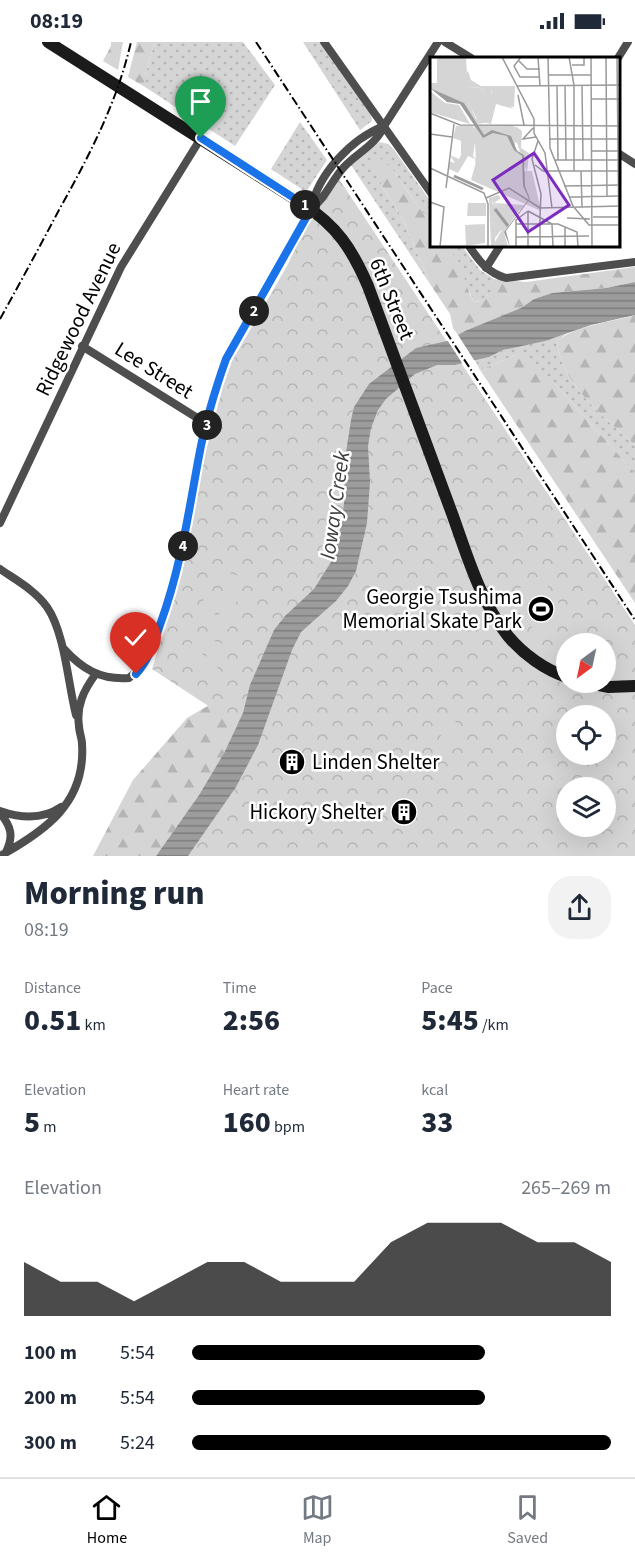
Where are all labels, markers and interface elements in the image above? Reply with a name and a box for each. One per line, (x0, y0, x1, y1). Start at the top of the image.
text: 08:19 (30, 5, 83, 37)
inset map (430, 57, 620, 248)
pin (175, 76, 226, 138)
icon: arrive (184, 85, 217, 118)
pin: 1 (290, 190, 320, 220)
text: 1 (301, 194, 309, 216)
street label: Ridgewood Avenue (28, 237, 128, 401)
street label: 6th Street (362, 254, 422, 344)
pin: 2 (239, 296, 269, 326)
text: 2 (250, 300, 258, 322)
street label: Lee Street (109, 334, 199, 406)
pin: 3 (192, 410, 222, 440)
text: 3 (203, 414, 211, 436)
water label: Ioway Creek (312, 448, 359, 561)
pin: 4 (168, 531, 198, 561)
text: 4 (179, 535, 187, 557)
place label: Georgie Tsushima Memorial Skate Park (343, 582, 523, 636)
sports icon: Georgie Tsushima Memorial Skate Park (526, 594, 556, 624)
pin (110, 612, 161, 674)
icon: check (119, 621, 152, 654)
north arrow (556, 633, 616, 693)
map controls (556, 633, 616, 837)
button: locate (556, 705, 616, 765)
building icon: Linden Shelter (277, 747, 307, 777)
place label: Linden Shelter (312, 747, 440, 777)
button: layers (556, 777, 616, 837)
place label: Hickory Shelter (249, 797, 385, 827)
building icon: Hickory Shelter (389, 797, 419, 827)
text: Morning run (24, 870, 204, 917)
button: share (548, 876, 611, 939)
text: 08:19 (24, 916, 69, 944)
text: Distance (24, 977, 81, 999)
text: Time (223, 977, 256, 999)
text: Pace (421, 977, 453, 999)
text: 0.51 (24, 999, 81, 1042)
text: 2:56 (223, 999, 280, 1042)
text: 5:45 (421, 999, 479, 1042)
text: km (81, 1014, 106, 1036)
text: /km (479, 1014, 509, 1036)
text: Elevation (24, 1079, 86, 1101)
text: Heart rate (223, 1079, 289, 1101)
text: kcal (421, 1079, 448, 1101)
text: 5 (24, 1101, 40, 1144)
text: 160 (223, 1101, 271, 1144)
text: 33 (421, 1101, 453, 1144)
text: m (40, 1116, 57, 1138)
text: bpm (271, 1116, 305, 1138)
text: Elevation (24, 1174, 102, 1202)
text: 265–269 m (521, 1174, 611, 1202)
text: 100 m (24, 1339, 77, 1367)
text: 5:54 (120, 1339, 155, 1367)
text: 200 m (24, 1384, 77, 1412)
text: 5:54 (120, 1384, 155, 1412)
text: 300 m (24, 1429, 77, 1457)
text: 5:24 (120, 1429, 155, 1457)
tab: Home (87, 1491, 127, 1549)
tab: Map (301, 1491, 334, 1549)
tab: Saved (507, 1491, 548, 1549)

